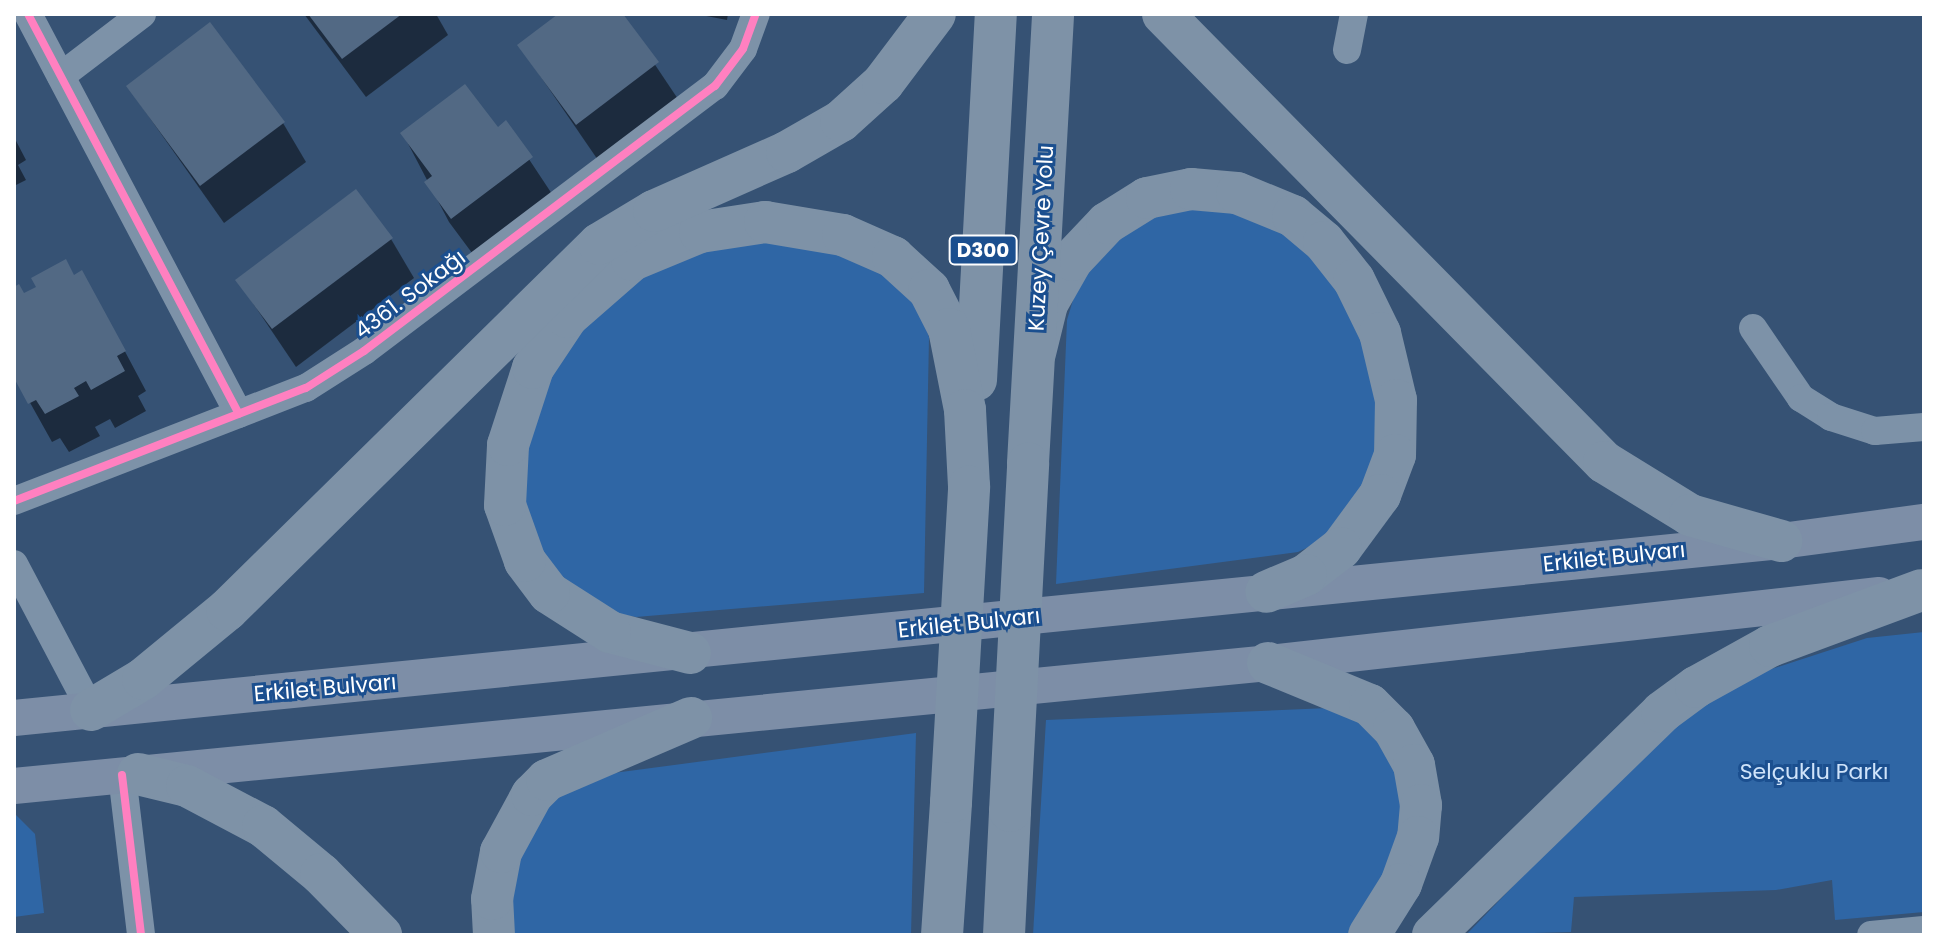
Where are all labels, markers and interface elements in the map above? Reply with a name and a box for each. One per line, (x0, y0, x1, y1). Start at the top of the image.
street label: Kuzey Çevre Yolu (1023, 144, 1059, 332)
road number: D300 (947, 234, 1019, 266)
street label: 4361. Sokağı (349, 244, 471, 344)
street label: Erkilet Bulvarı (1542, 536, 1686, 578)
street label: Erkilet Bulvarı (897, 602, 1041, 644)
street label: Erkilet Bulvarı (253, 669, 397, 707)
park label: Selçuklu Parkı (1740, 759, 1888, 785)

